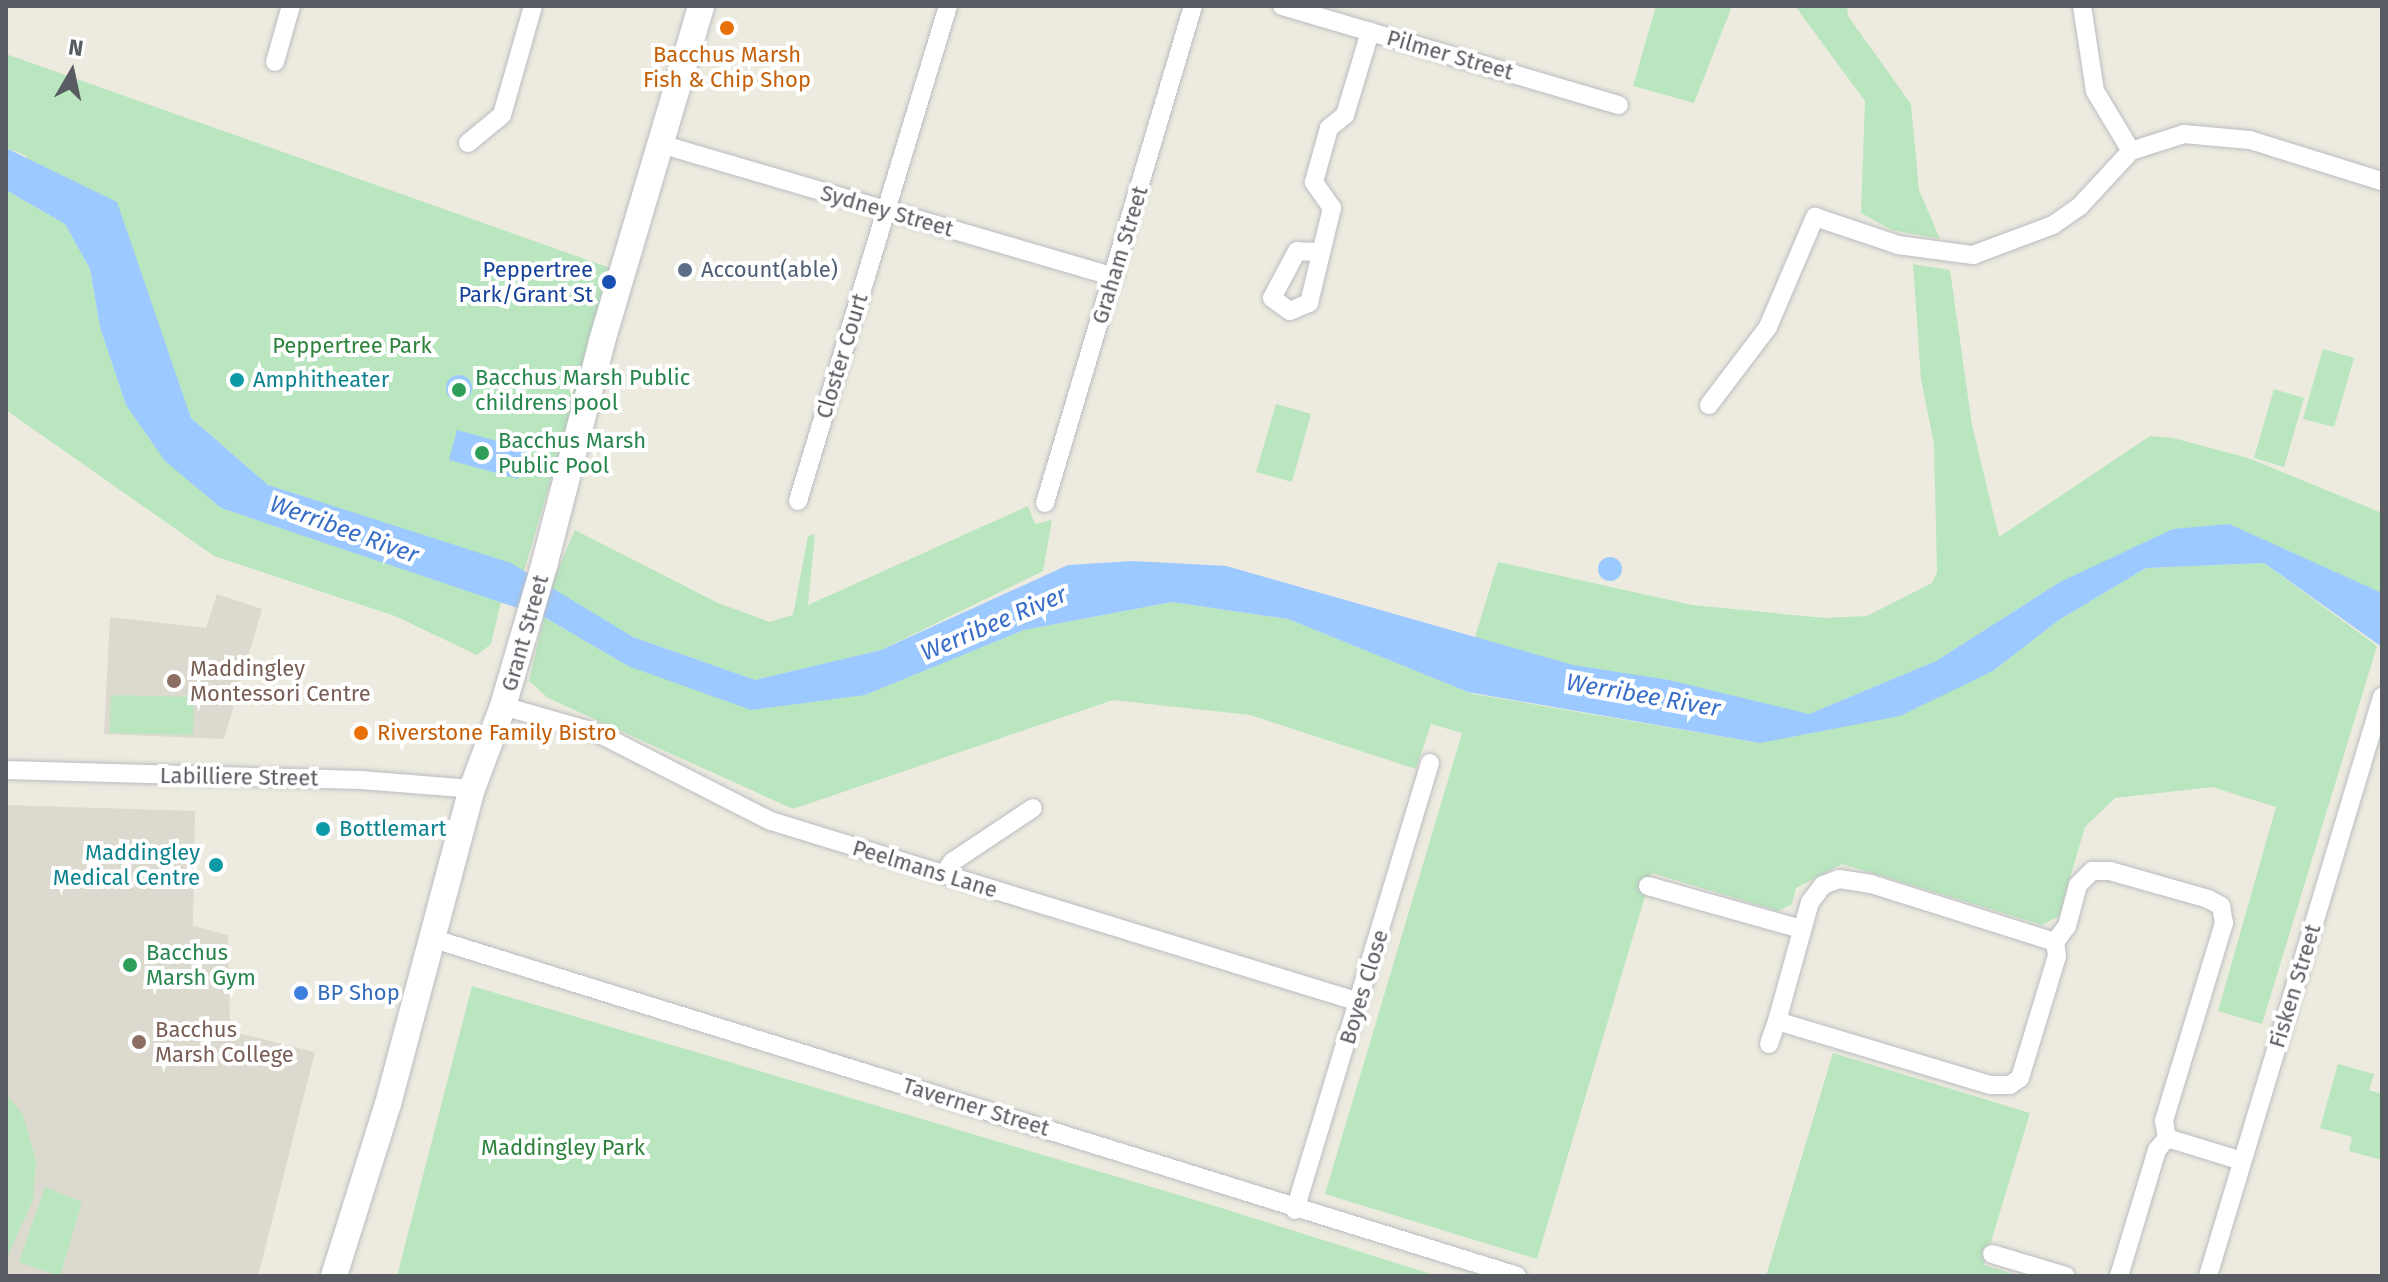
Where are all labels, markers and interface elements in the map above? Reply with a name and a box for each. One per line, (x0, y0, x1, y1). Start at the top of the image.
marker: Bacchus Marsh Fish & Chip Shop (718, 19, 736, 37)
street label: Pilmer Street (1384, 24, 1516, 86)
north arrow (32, 32, 112, 112)
text: N (67, 33, 85, 62)
place label: Bacchus Marsh Fish & Chip Shop (643, 41, 811, 92)
street label: Sydney Street (818, 179, 956, 243)
street label: Graham Street (1087, 183, 1153, 327)
place label: Peppertree Park/Grant St (459, 256, 593, 308)
place label: Account(able) (701, 257, 838, 283)
marker: Account(able) (676, 261, 694, 279)
marker: Peppertree Park/Grant St (600, 273, 618, 291)
street label: Closter Court (810, 290, 874, 422)
park label: Peppertree Park (272, 333, 432, 359)
place label: Bacchus Marsh Public childrens pool (475, 364, 690, 416)
place label: Amphitheater (253, 367, 389, 393)
marker: Amphitheater (228, 371, 246, 389)
marker: Bacchus Marsh Public childrens pool (450, 381, 468, 399)
place label: Bacchus Marsh Public Pool (498, 427, 646, 478)
marker: Bacchus Marsh Public Pool (473, 444, 491, 462)
water label: Werribee River (266, 490, 422, 570)
street label: Grant Street (496, 572, 554, 694)
water label: Werribee River (917, 580, 1071, 668)
place label: Maddingley Montessori Centre (190, 655, 371, 706)
water label: Werribee River (1564, 668, 1722, 724)
marker: Maddingley Montessori Centre (165, 672, 183, 690)
place label: Riverstone Family Bistro (377, 720, 617, 746)
marker: Riverstone Family Bistro (352, 724, 370, 742)
street label: Labilliere Street (160, 762, 318, 792)
place label: Bottlemart (339, 816, 446, 842)
marker: Bottlemart (314, 820, 332, 838)
street label: Peelmans Lane (849, 834, 1001, 904)
place label: Maddingley Medical Centre (53, 839, 200, 890)
marker: Maddingley Medical Centre (207, 856, 225, 874)
street label: Fisken Street (2264, 921, 2326, 1051)
street label: Boyes Close (1334, 926, 1394, 1048)
place label: Bacchus Marsh Gym (146, 939, 256, 990)
marker: Bacchus Marsh Gym (121, 956, 139, 974)
place label: BP Shop (317, 980, 400, 1006)
marker: BP Shop (292, 984, 310, 1002)
place label: Bacchus Marsh College (155, 1016, 294, 1068)
marker: Bacchus Marsh College (130, 1033, 148, 1051)
street label: Taverner Street (899, 1072, 1053, 1142)
park label: Maddingley Park (481, 1135, 645, 1161)

